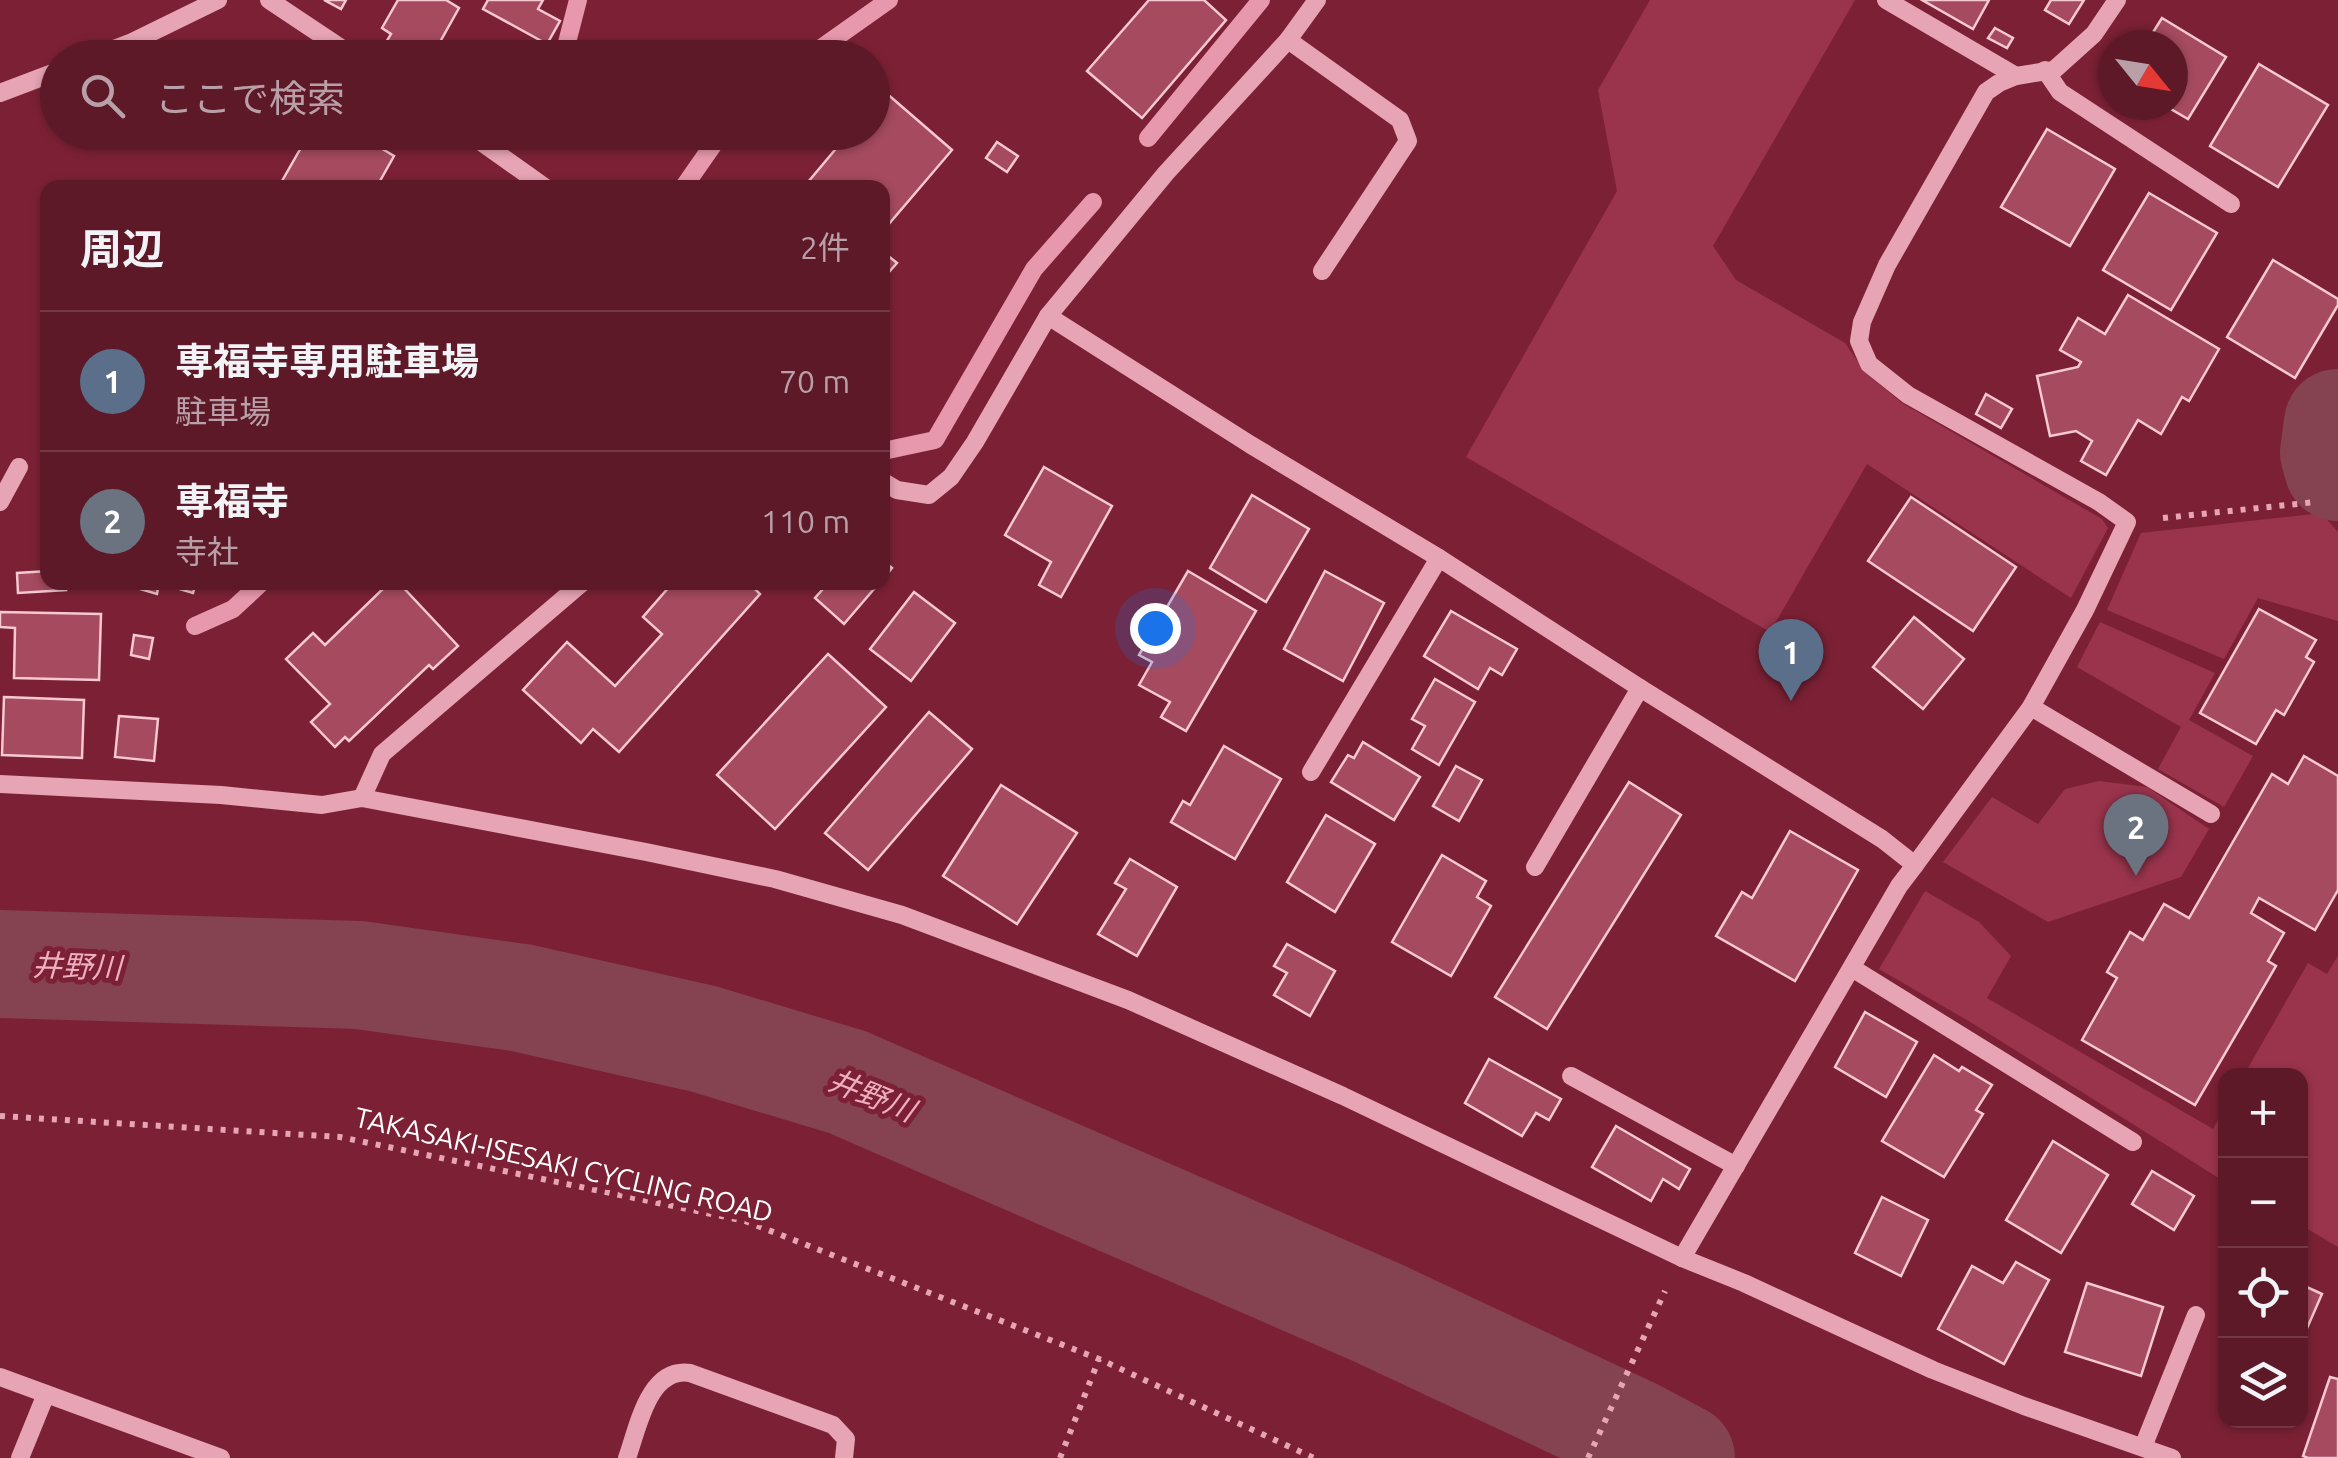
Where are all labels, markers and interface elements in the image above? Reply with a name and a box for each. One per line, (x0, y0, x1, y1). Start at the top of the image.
north arrow (2098, 30, 2188, 120)
search box (40, 40, 890, 150)
icon: search (75, 68, 130, 123)
text: ここで検索 (155, 77, 345, 119)
text: 周辺 (80, 225, 164, 272)
text: 2件 (800, 229, 850, 265)
text: 専福寺専用駐車場 (175, 340, 479, 382)
text: 1 (103, 363, 122, 399)
text: 70 m (779, 363, 850, 399)
text: 駐車場 (175, 393, 271, 429)
text: 専福寺 (175, 480, 289, 522)
text: 2 (103, 503, 122, 539)
text: 110 m (761, 503, 850, 539)
text: 寺社 (175, 533, 239, 569)
your location (1130, 603, 1181, 654)
pin: 1 (1758, 618, 1824, 701)
pin: 2 (2104, 794, 2168, 876)
water label: 井野川 (31, 947, 126, 985)
water label: 井野川 (824, 1062, 923, 1129)
map controls (2218, 1068, 2308, 1428)
button: + (2218, 1068, 2308, 1158)
street label: TAKASAKI-ISESAKI CYCLING ROAD (352, 1101, 776, 1227)
button: − (2218, 1158, 2308, 1248)
button: locate (2218, 1248, 2308, 1338)
button: layers (2218, 1338, 2308, 1428)

